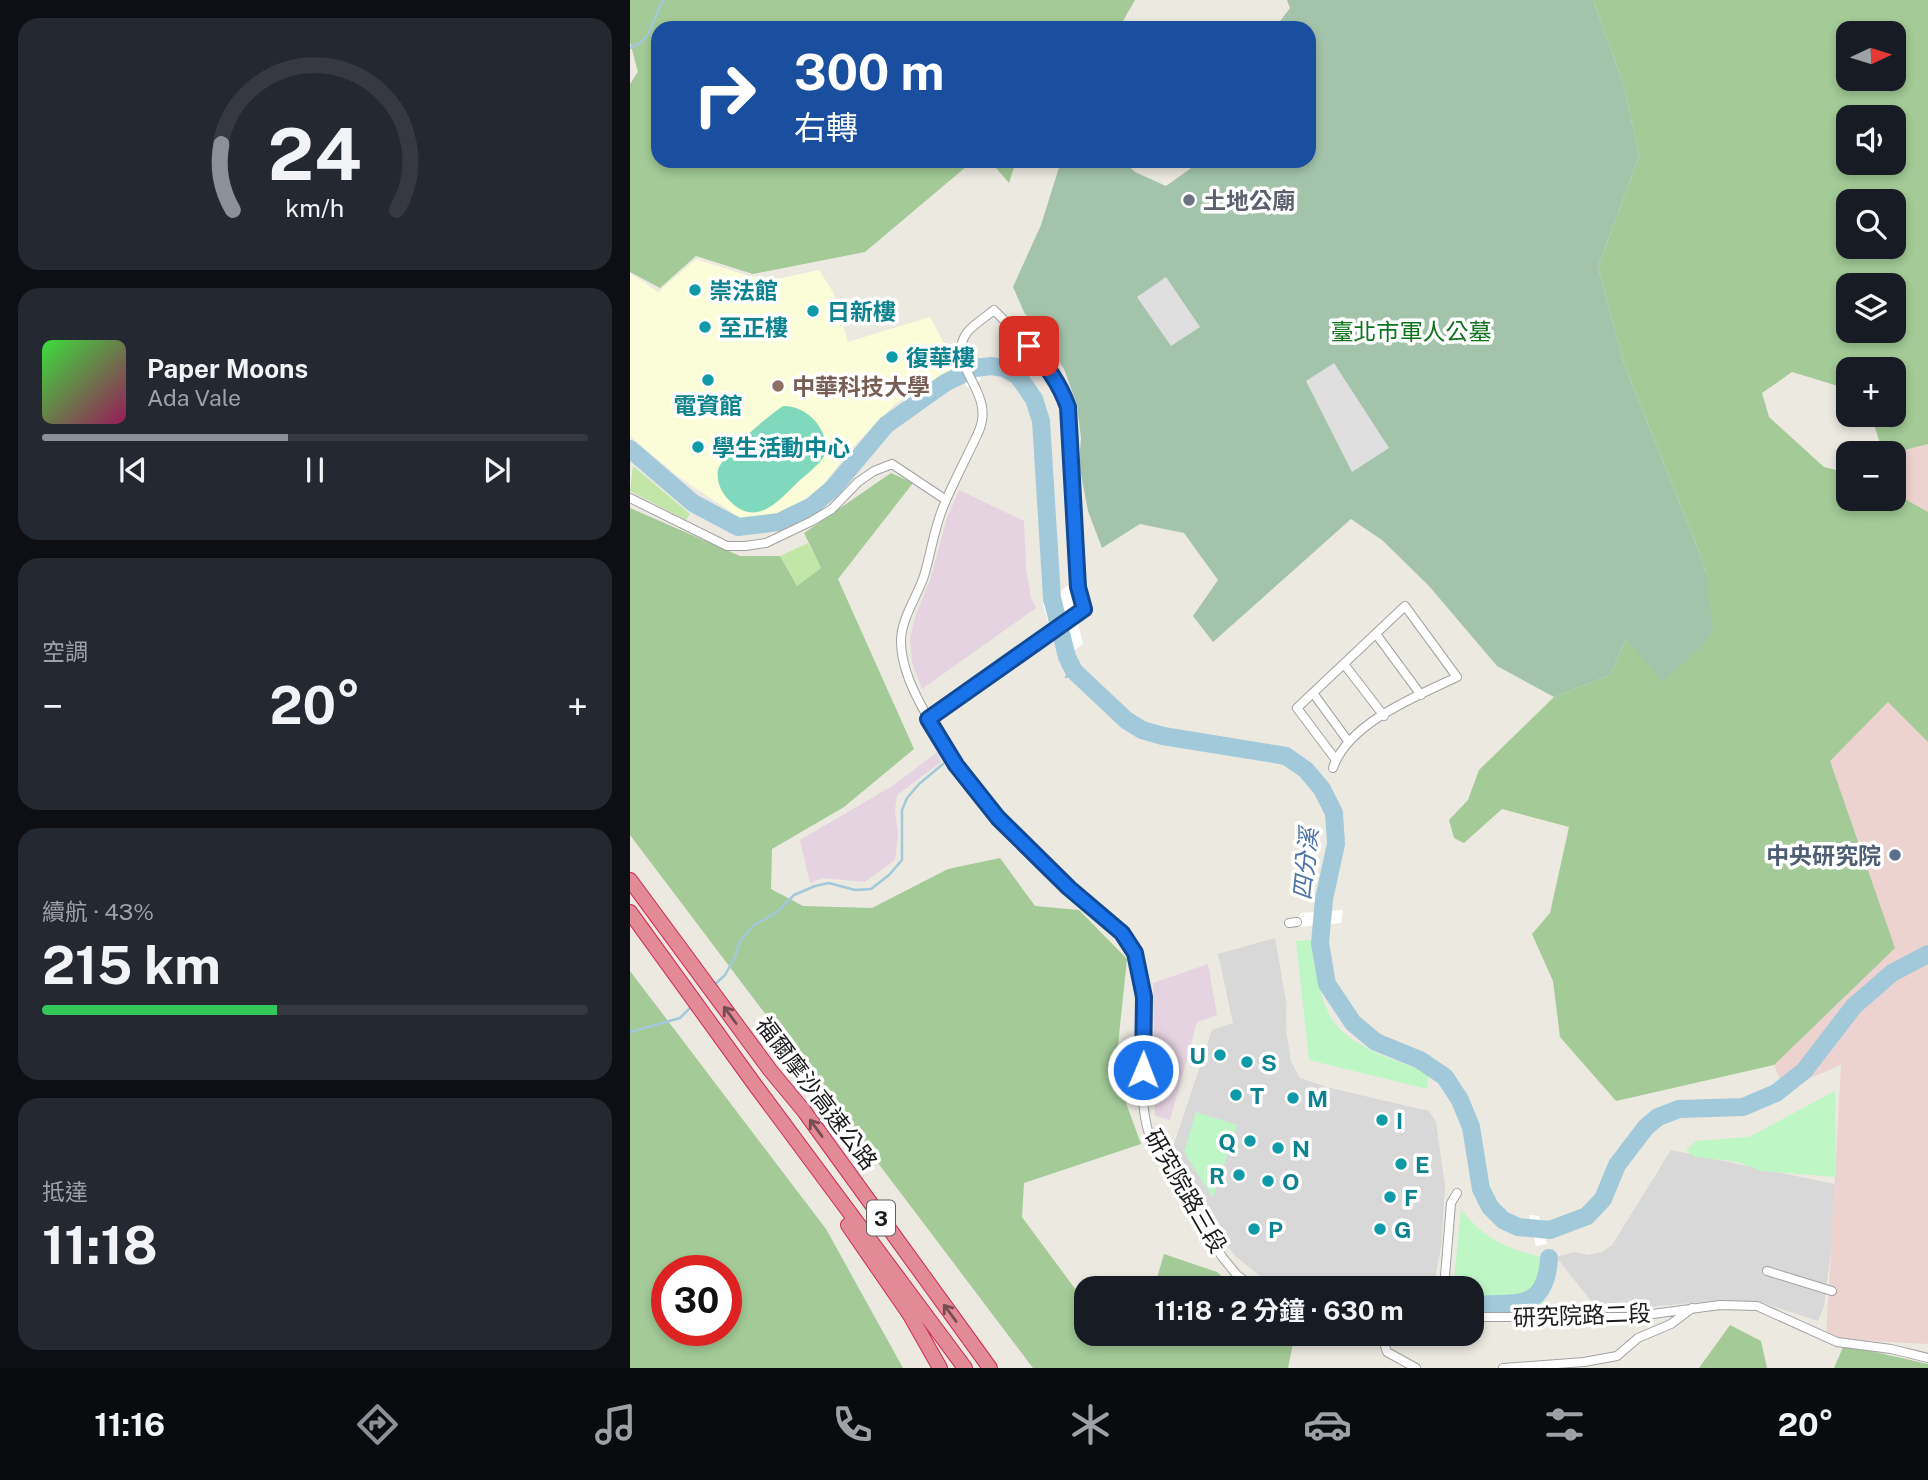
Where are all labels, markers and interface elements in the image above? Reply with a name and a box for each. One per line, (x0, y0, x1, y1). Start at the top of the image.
north arrow (1836, 21, 1906, 91)
map controls (1836, 21, 1906, 511)
text: 300 m (794, 43, 944, 101)
icon: right (679, 49, 770, 140)
button: sound (1836, 105, 1906, 175)
text: 右轉 (794, 109, 858, 146)
text: 24 (268, 111, 362, 196)
place label: 土地公廟 (1203, 187, 1295, 214)
button: search (1836, 189, 1906, 259)
marker: 土地公廟 (1181, 192, 1197, 208)
text: km/h (286, 193, 344, 223)
button: layers (1836, 273, 1906, 343)
place label: 崇法館 (709, 277, 778, 304)
marker: 崇法館 (687, 282, 703, 298)
place label: 日新樓 (827, 298, 896, 325)
marker: 日新樓 (805, 303, 821, 319)
place label: 至正樓 (719, 314, 788, 341)
pin (999, 316, 1059, 376)
park label: 臺北市軍人公墓 (1331, 318, 1492, 345)
marker: 至正樓 (697, 319, 713, 335)
icon: arrive (1010, 327, 1048, 365)
place label: 復華樓 (906, 344, 975, 371)
marker: 復華樓 (884, 349, 900, 365)
text: Paper Moons (147, 353, 308, 384)
button: + (1836, 357, 1906, 427)
marker: 電資館 (700, 372, 716, 388)
place label: 中華科技大學 (792, 373, 930, 400)
marker: 中華科技大學 (770, 378, 786, 394)
text: Ada Vale (147, 384, 241, 411)
place label: 電資館 (674, 392, 743, 419)
place label: 學生活動中心 (712, 434, 850, 461)
marker: 學生活動中心 (690, 439, 706, 455)
button: − (1836, 441, 1906, 511)
icon: previous (114, 451, 152, 489)
icon: pause (296, 451, 334, 489)
icon: next (478, 451, 516, 489)
text: 空調 (42, 638, 88, 665)
text: 20° (269, 675, 361, 736)
text: − (42, 684, 63, 729)
text: + (567, 684, 588, 729)
water label: 四分溪 (1287, 824, 1323, 901)
place label: 中央研究院 (1766, 842, 1881, 869)
marker: 中央研究院 (1887, 847, 1903, 863)
text: 續航 · 43% (42, 898, 154, 925)
text: 215 km (42, 935, 221, 996)
one-way arrow (723, 1006, 737, 1025)
street label: 福爾摩沙高速公路 (751, 1011, 883, 1175)
position arrow (1106, 1033, 1180, 1107)
place label: U (1189, 1042, 1206, 1069)
marker: U (1212, 1047, 1228, 1063)
place label: S (1261, 1049, 1277, 1076)
marker: S (1239, 1054, 1255, 1070)
place label: T (1250, 1082, 1264, 1109)
place label: M (1307, 1085, 1328, 1112)
marker: T (1228, 1087, 1244, 1103)
marker: M (1285, 1090, 1301, 1106)
place label: I (1396, 1107, 1403, 1134)
marker: I (1374, 1112, 1390, 1128)
one-way arrow (809, 1120, 824, 1138)
street label: 研究院路三段 (1140, 1124, 1232, 1258)
place label: Q (1218, 1128, 1236, 1155)
marker: Q (1242, 1133, 1258, 1149)
place label: N (1292, 1135, 1310, 1162)
marker: N (1270, 1140, 1286, 1156)
place label: E (1415, 1151, 1430, 1178)
marker: E (1393, 1156, 1409, 1172)
place label: R (1209, 1162, 1225, 1189)
marker: R (1231, 1167, 1247, 1183)
place label: O (1282, 1168, 1300, 1195)
marker: O (1260, 1173, 1276, 1189)
text: 抵達 (42, 1178, 88, 1205)
place label: F (1404, 1184, 1418, 1211)
marker: F (1382, 1189, 1398, 1205)
road number: 3 (867, 1200, 895, 1236)
text: 11:18 (42, 1215, 158, 1276)
place label: P (1268, 1216, 1283, 1243)
place label: G (1394, 1216, 1411, 1243)
marker: P (1246, 1221, 1262, 1237)
marker: G (1372, 1221, 1388, 1237)
speed limit sign: 30 (651, 1255, 742, 1346)
text: 11:18 · 2 分鐘 · 630 m (1154, 1295, 1404, 1326)
street label: 研究院路二段 (1513, 1299, 1651, 1331)
one-way arrow (943, 1304, 957, 1323)
icon: directions (353, 1400, 402, 1449)
icon: music (591, 1400, 640, 1449)
icon: phone (828, 1400, 877, 1449)
icon: climate (1066, 1400, 1115, 1449)
icon: car (1303, 1400, 1352, 1449)
icon: filters (1540, 1400, 1589, 1449)
text: 11:16 (94, 1406, 165, 1443)
text: 20° (1778, 1406, 1834, 1443)

